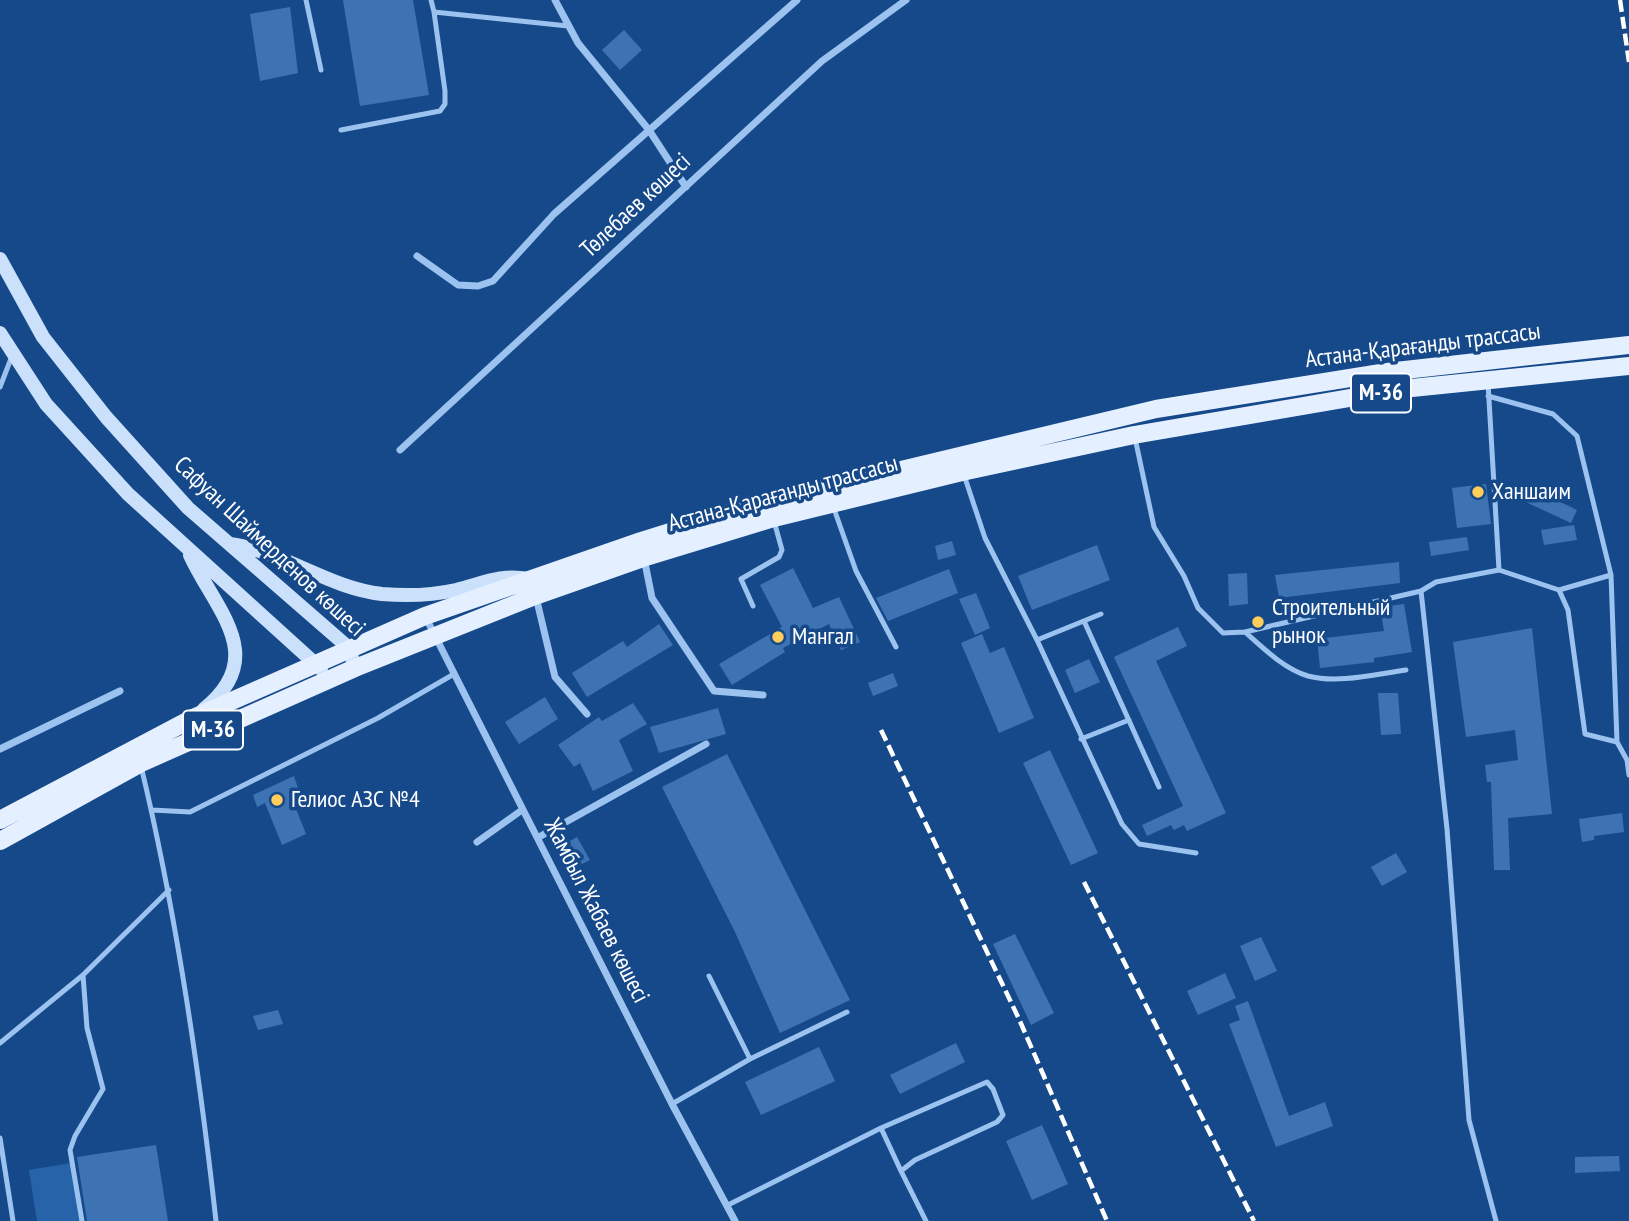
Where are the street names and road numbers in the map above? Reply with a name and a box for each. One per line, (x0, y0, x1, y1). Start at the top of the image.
street label: Төлебаев көшесі (575, 148, 697, 264)
street label: Астана-Қарағанды трассасы (1304, 317, 1542, 375)
road number: M-36 (1351, 374, 1411, 412)
street label: Астана-Қарағанды трассасы (665, 449, 901, 539)
street label: Сафуан Шаймерденов көшесі (168, 451, 370, 643)
road number: M-36 (183, 710, 243, 750)
street label: Жамбыл Жабаев көшесі (537, 814, 655, 1008)

